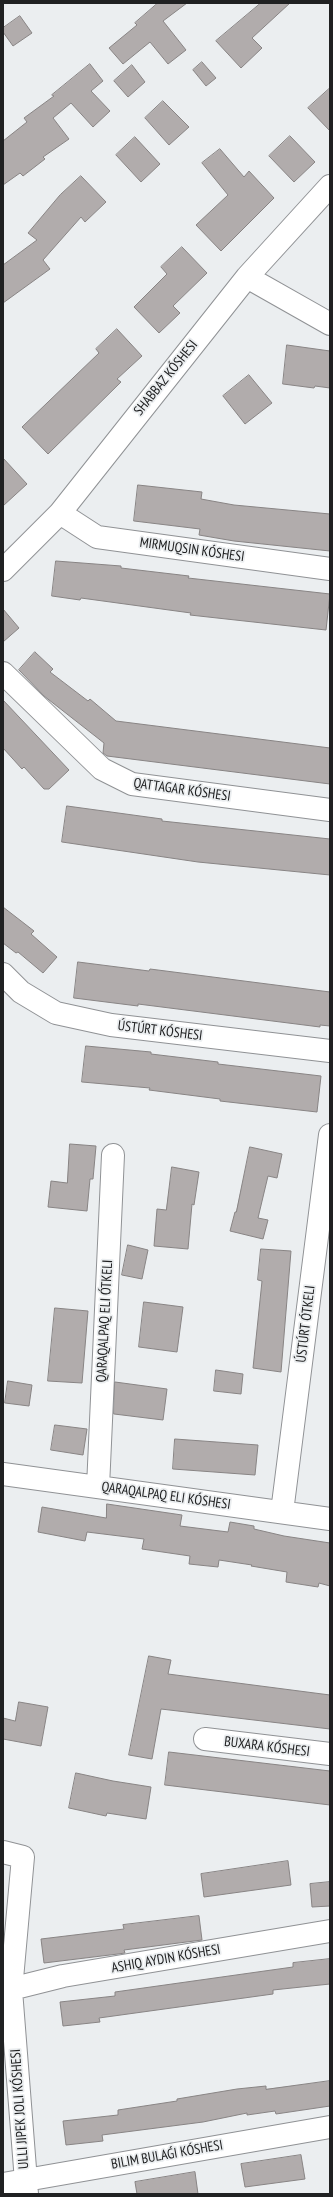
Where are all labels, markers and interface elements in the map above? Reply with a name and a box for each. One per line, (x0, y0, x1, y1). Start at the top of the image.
street label: SHABBAZ KÓSHESI (131, 337, 201, 419)
street label: MIRMUQSIN KÓSHESI (139, 534, 245, 566)
street label: QATTAGAR KÓSHESI (132, 775, 232, 805)
street label: ÚSTÚRT KÓSHESI (117, 1017, 203, 1045)
street label: QARAQALPAQ ELI ÓTKELI (93, 1259, 117, 1383)
street label: ÚSTÚRT ÓTKELI (293, 1284, 319, 1364)
street label: QARAQALPAQ ELI KÓSHESI (100, 1479, 232, 1513)
street label: BUXARA KÓSHESI (223, 1733, 311, 1761)
street label: ASHIQ AYDIN KÓSHESI (110, 1941, 222, 1977)
street label: ULLI JIPEK JOLI KÓSHESI (7, 2048, 33, 2170)
street label: BILIM BULAǴI KÓSHESI (110, 2137, 224, 2173)

